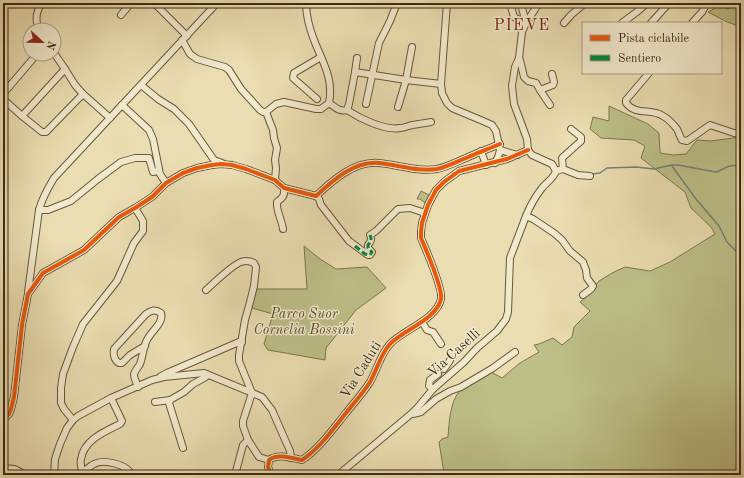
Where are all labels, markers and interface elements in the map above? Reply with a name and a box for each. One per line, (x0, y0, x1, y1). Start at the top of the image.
district label: PIEVE (494, 18, 550, 34)
north arrow (22, 22, 62, 62)
legend (582, 22, 722, 74)
text: Pista ciclabile (618, 33, 690, 45)
text: N (43, 39, 57, 52)
text: Sentiero (618, 53, 661, 65)
park label: Parco Suor Cornelia Bossini (253, 307, 355, 337)
street label: Via Caselli (425, 326, 483, 380)
street label: Via Caduti (338, 339, 384, 401)

